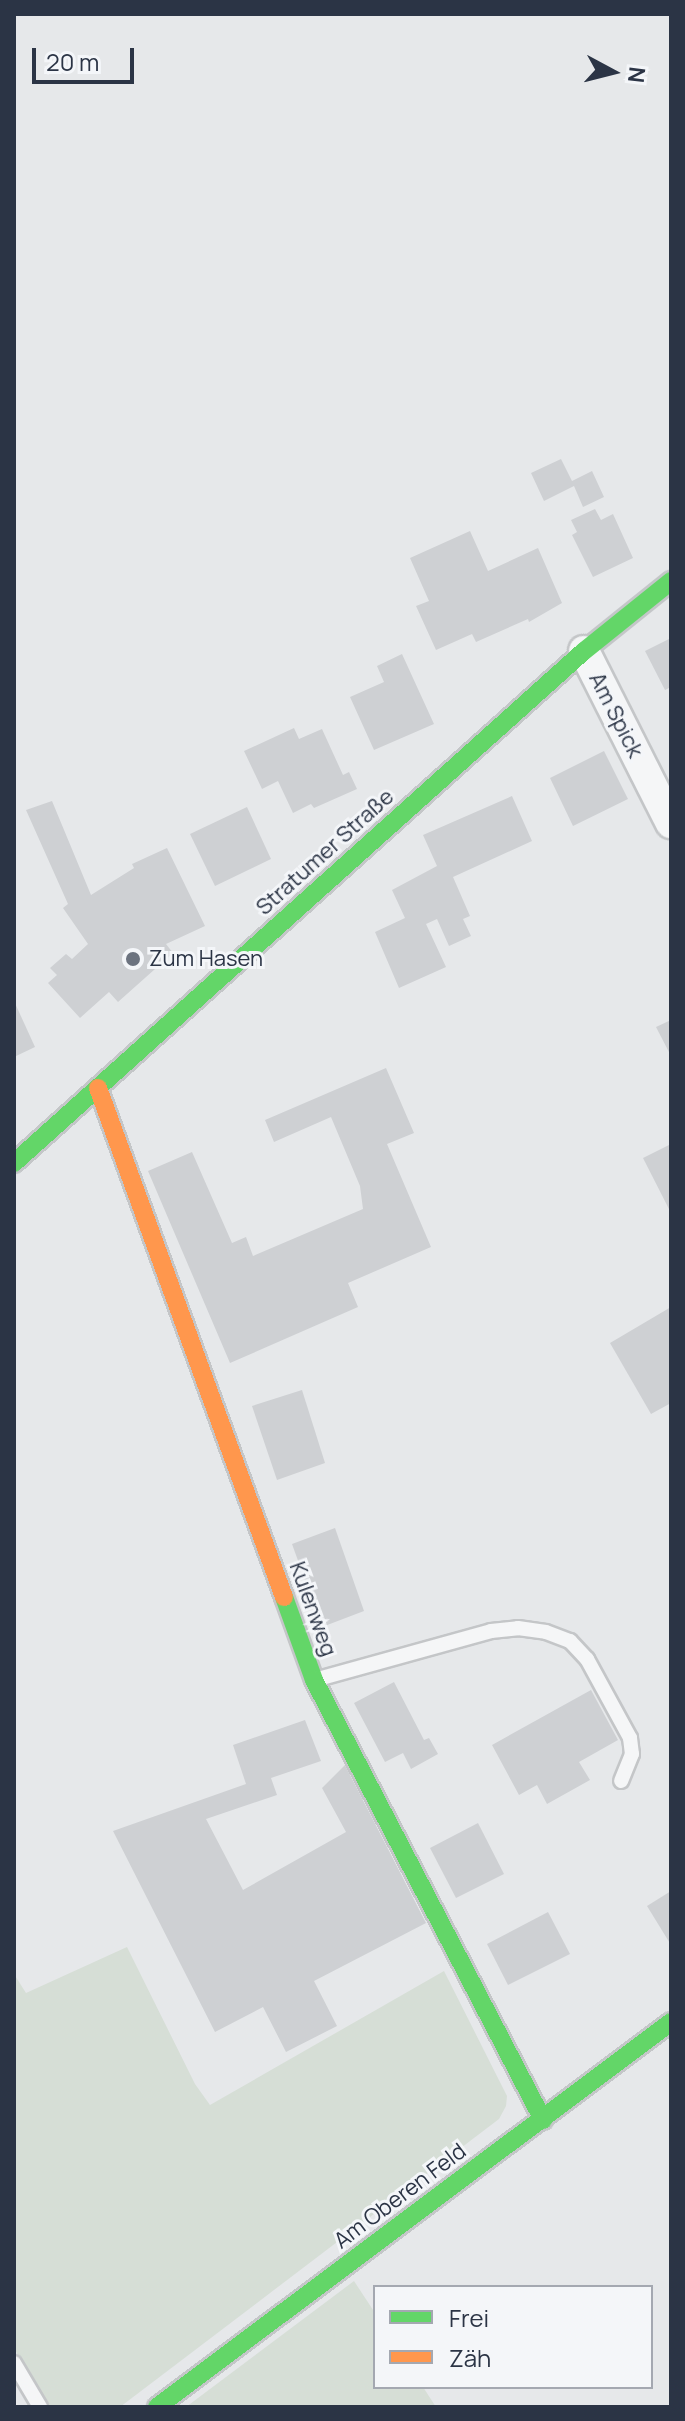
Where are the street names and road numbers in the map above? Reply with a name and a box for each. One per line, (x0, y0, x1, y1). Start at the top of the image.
street label: Am Spick (583, 668, 649, 762)
street label: Stratumer Straße (251, 783, 399, 921)
street label: Kulenweg (284, 1558, 342, 1660)
street label: Am Oberen Feld (329, 2138, 471, 2254)

